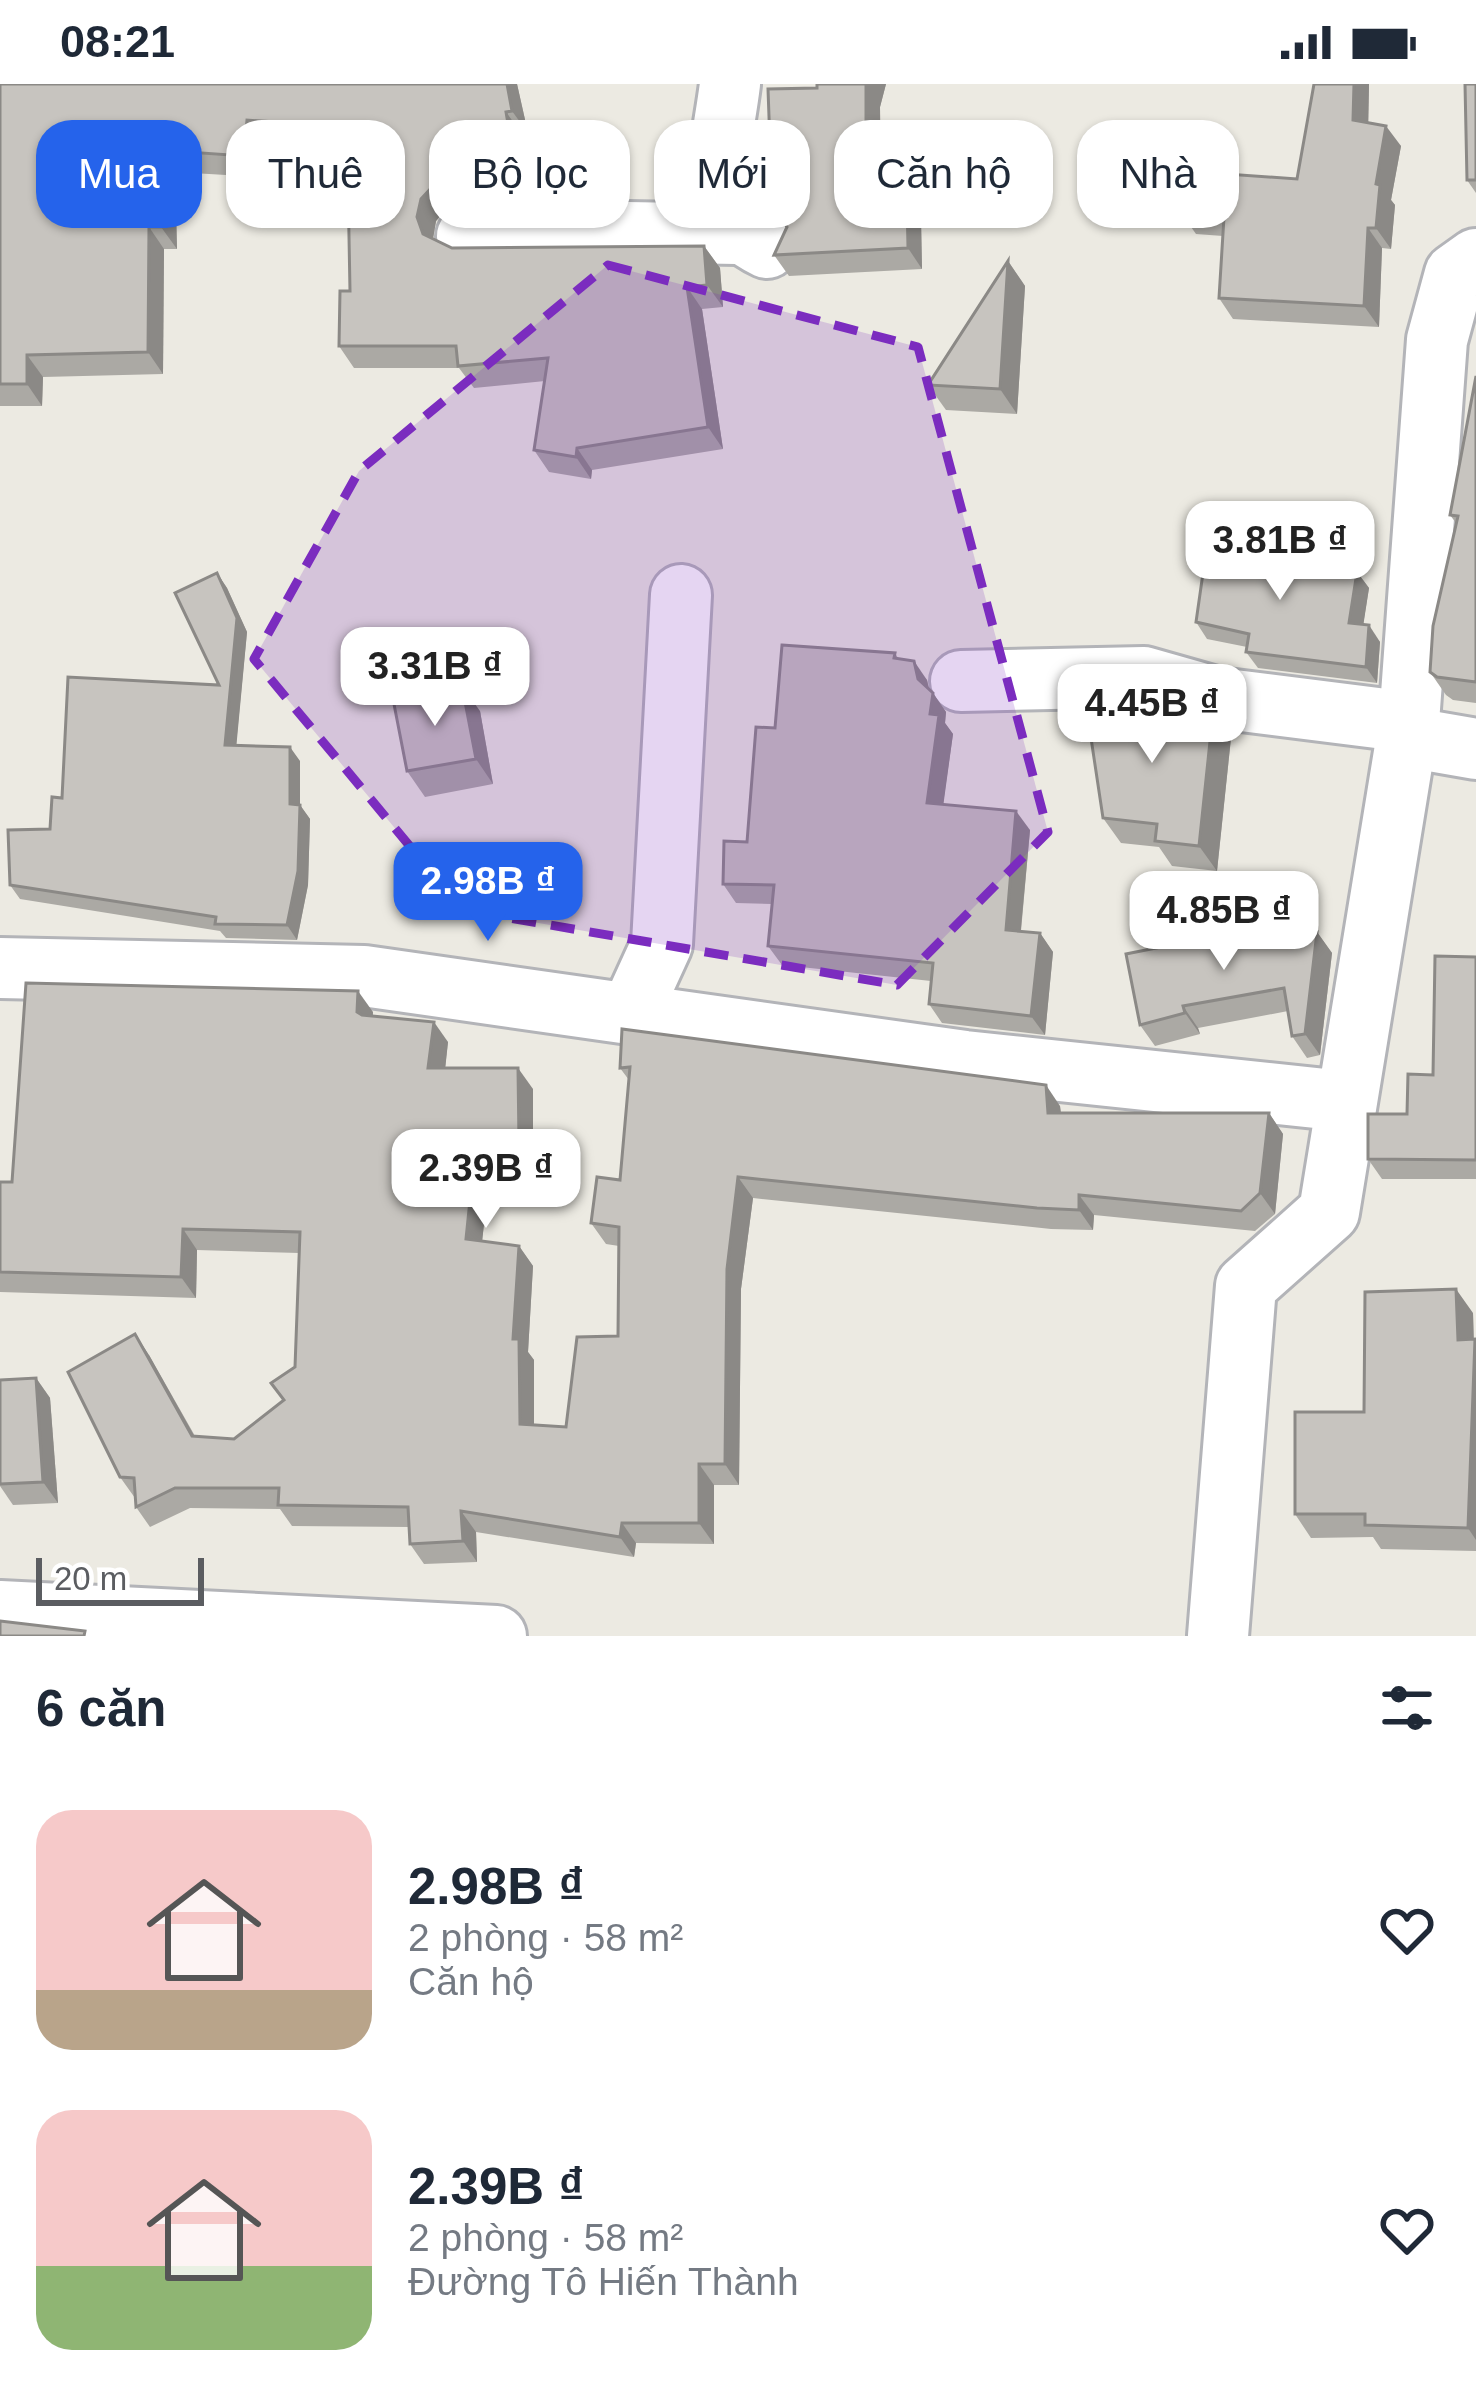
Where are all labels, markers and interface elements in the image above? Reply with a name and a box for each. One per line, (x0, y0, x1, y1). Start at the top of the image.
text: 08:21 (60, 16, 175, 67)
chip: Mua (36, 120, 202, 228)
chip: Thuê (226, 120, 405, 228)
chip: Bộ lọc (429, 120, 630, 228)
chip: Mới (654, 120, 810, 228)
chip: Căn hộ (834, 120, 1053, 228)
chip: Nhà (1077, 120, 1239, 228)
pin: 3.81B ₫ (1169, 501, 1391, 603)
text: 3.81B ₫ (1213, 518, 1347, 561)
pin: 3.31B ₫ (324, 627, 546, 729)
text: 3.31B ₫ (368, 644, 502, 687)
pin: 4.45B ₫ (1041, 664, 1263, 766)
text: 4.45B ₫ (1085, 681, 1219, 724)
pin: 2.98B ₫ (377, 842, 599, 944)
text: 2.98B ₫ (421, 859, 555, 902)
pin: 4.85B ₫ (1113, 871, 1335, 973)
text: 4.85B ₫ (1157, 888, 1291, 931)
pin: 2.39B ₫ (375, 1129, 597, 1231)
text: 2.39B ₫ (419, 1146, 553, 1189)
scale bar (36, 1552, 204, 1605)
text: 20 m (54, 1560, 127, 1597)
icon: filters (1374, 1675, 1440, 1741)
text: 6 căn (36, 1680, 166, 1737)
icon: home (132, 1858, 276, 2002)
text: 2.98B ₫ (408, 1858, 584, 1915)
icon: heart (1374, 1897, 1440, 1963)
text: 2 phòng · 58 m² (408, 1916, 683, 1959)
text: Căn hộ (408, 1960, 534, 2003)
icon: home (132, 2158, 276, 2302)
text: 2.39B ₫ (408, 2158, 584, 2215)
icon: heart (1374, 2197, 1440, 2263)
text: 2 phòng · 58 m² (408, 2216, 683, 2259)
text: Đường Tô Hiến Thành (408, 2260, 799, 2303)

